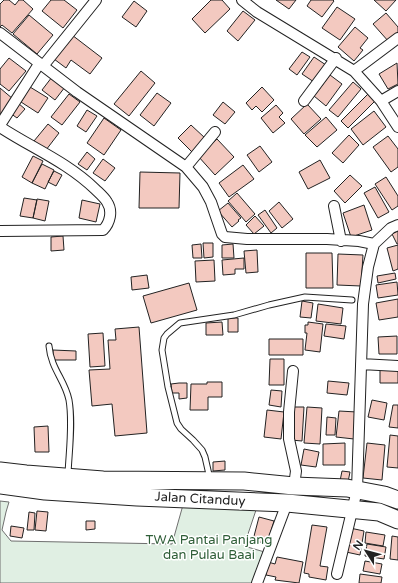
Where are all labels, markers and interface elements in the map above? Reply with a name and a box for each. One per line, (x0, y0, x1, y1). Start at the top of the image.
street label: Jalan Citanduy (154, 489, 246, 509)
north arrow (346, 531, 386, 571)
park label: TWA Pantai Panjang dan Pulau Baai (146, 532, 272, 563)
text: N (350, 538, 366, 553)

